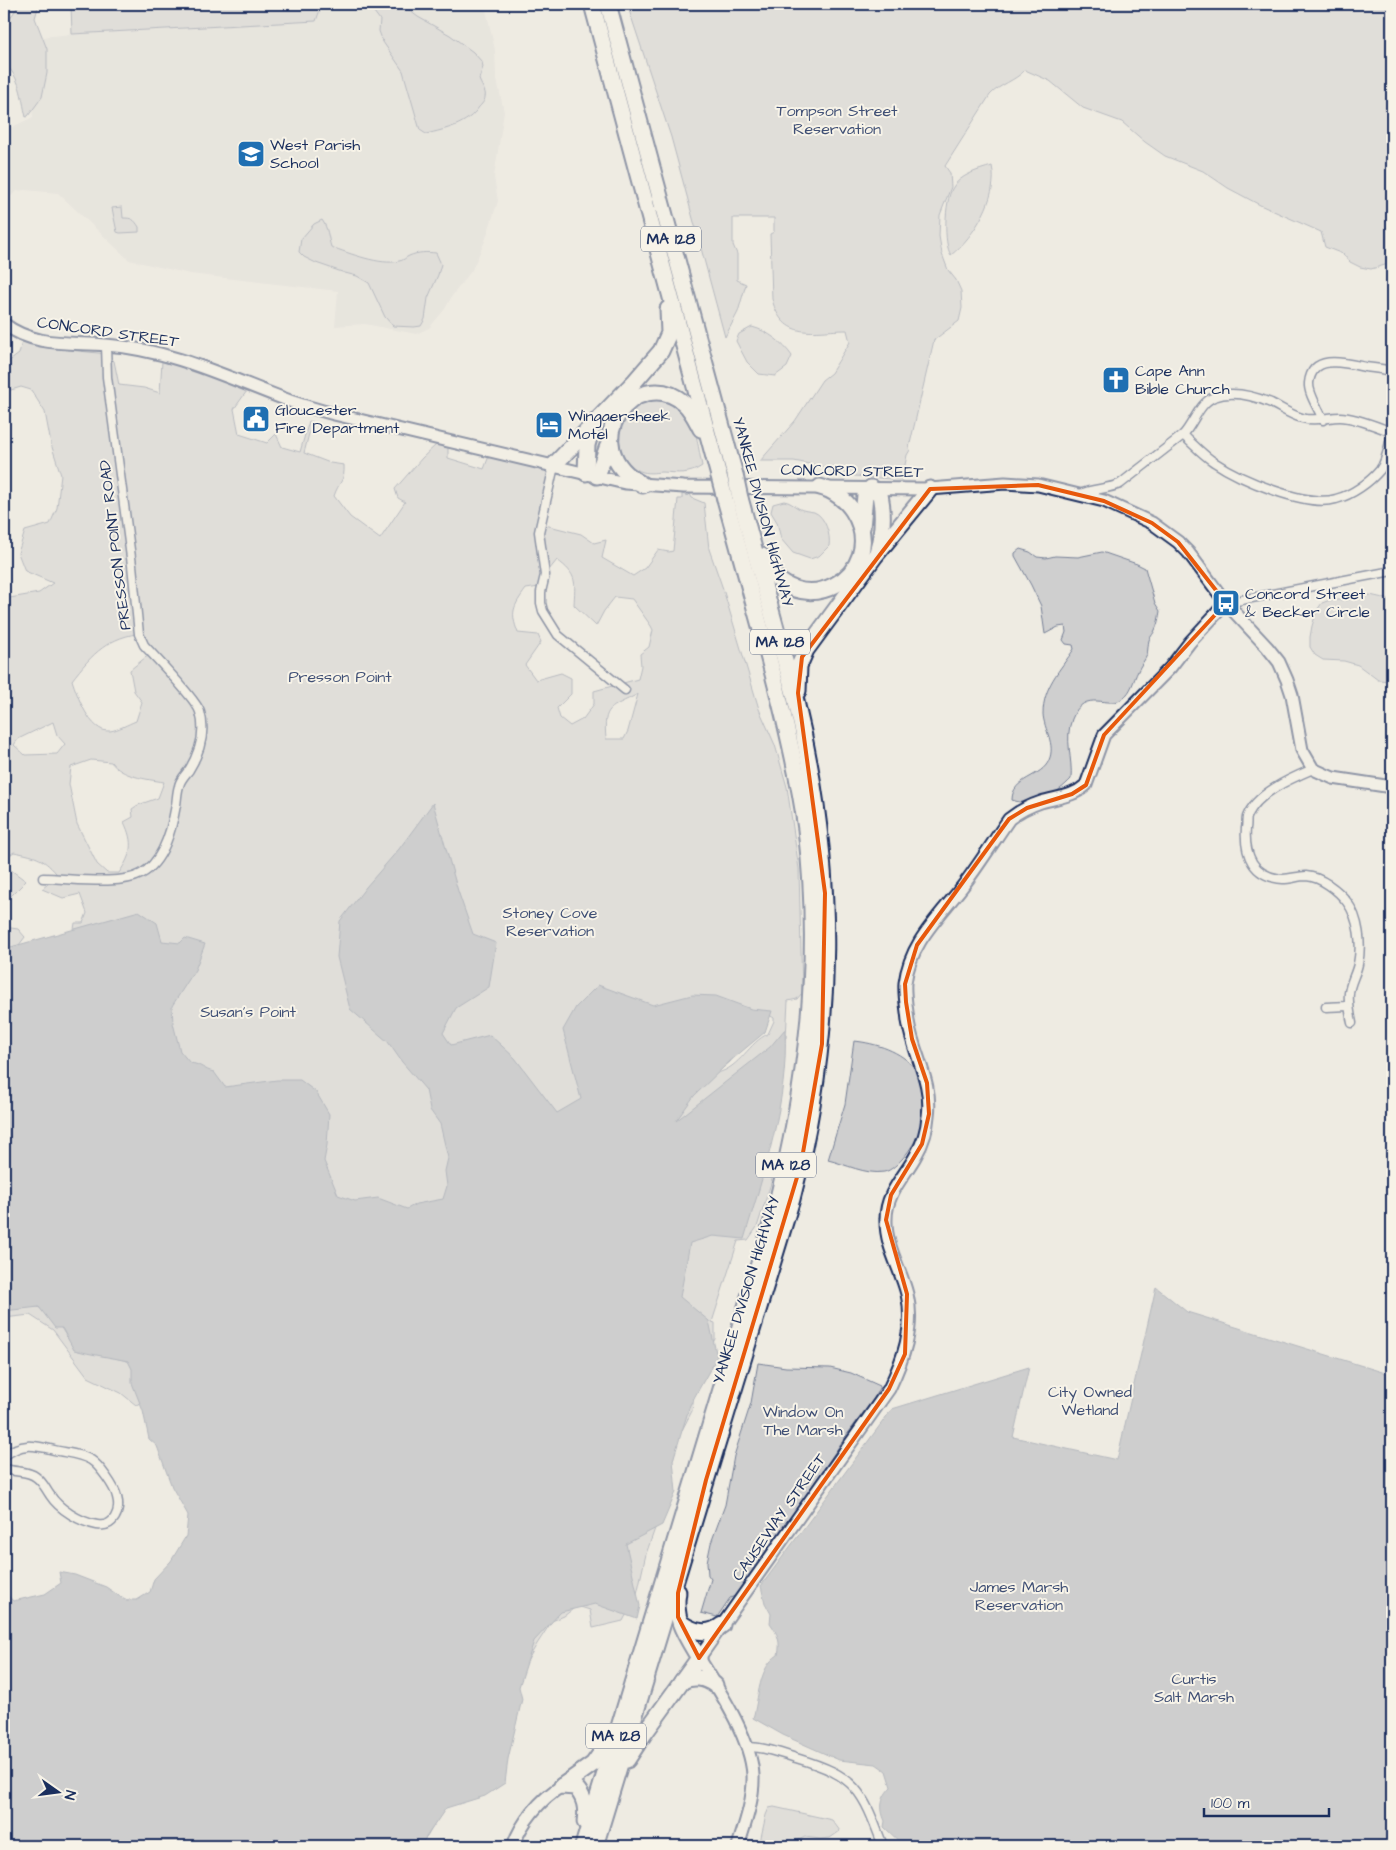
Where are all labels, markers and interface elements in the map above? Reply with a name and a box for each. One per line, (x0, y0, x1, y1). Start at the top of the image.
park label: Tompson Street Reservation (776, 100, 898, 140)
place label: West Parish School (270, 134, 360, 174)
school or university icon: West Parish School (236, 139, 266, 169)
road number: MA 128 (641, 226, 701, 252)
street label: CONCORD STREET (36, 311, 180, 353)
place label: Cape Ann Bible Church (1135, 360, 1230, 400)
church icon: Cape Ann Bible Church (1101, 365, 1131, 395)
place label: Gloucester Fire Department (275, 399, 400, 439)
public building icon: Gloucester Fire Department (241, 404, 271, 434)
place label: Wingaersheek Motel (568, 405, 671, 445)
hotel icon: Wingaersheek Motel (534, 410, 564, 440)
street label: YANKEE DIVISION HIGHWAY (727, 415, 799, 610)
street label: PRESSON POINT ROAD (94, 459, 136, 631)
street label: CONCORD STREET (780, 459, 924, 483)
place label: Concord Street & Becker Circle (1245, 583, 1370, 623)
bus stop icon: Concord Street & Becker Circle (1211, 588, 1241, 618)
road number: MA 128 (750, 630, 810, 654)
park label: Presson Point (288, 666, 392, 688)
park label: Stoney Cove Reservation (503, 902, 598, 942)
park label: Susan's Point (200, 1001, 296, 1023)
road number: MA 128 (756, 1152, 816, 1178)
street label: YANKEE DIVISION HIGHWAY (707, 1193, 785, 1387)
park label: City Owned Wetland (1048, 1381, 1132, 1421)
park label: Window On The Marsh (763, 1401, 843, 1441)
street label: CAUSEWAY STREET (727, 1449, 831, 1585)
park label: James Marsh Reservation (970, 1576, 1068, 1616)
park label: Curtis Salt Marsh (1154, 1668, 1234, 1708)
road number: MA 128 (586, 1724, 646, 1748)
north arrow (32, 1768, 82, 1818)
scale bar (1204, 1785, 1328, 1817)
text: N (59, 1788, 80, 1802)
text: 100 m (1211, 1793, 1250, 1814)

